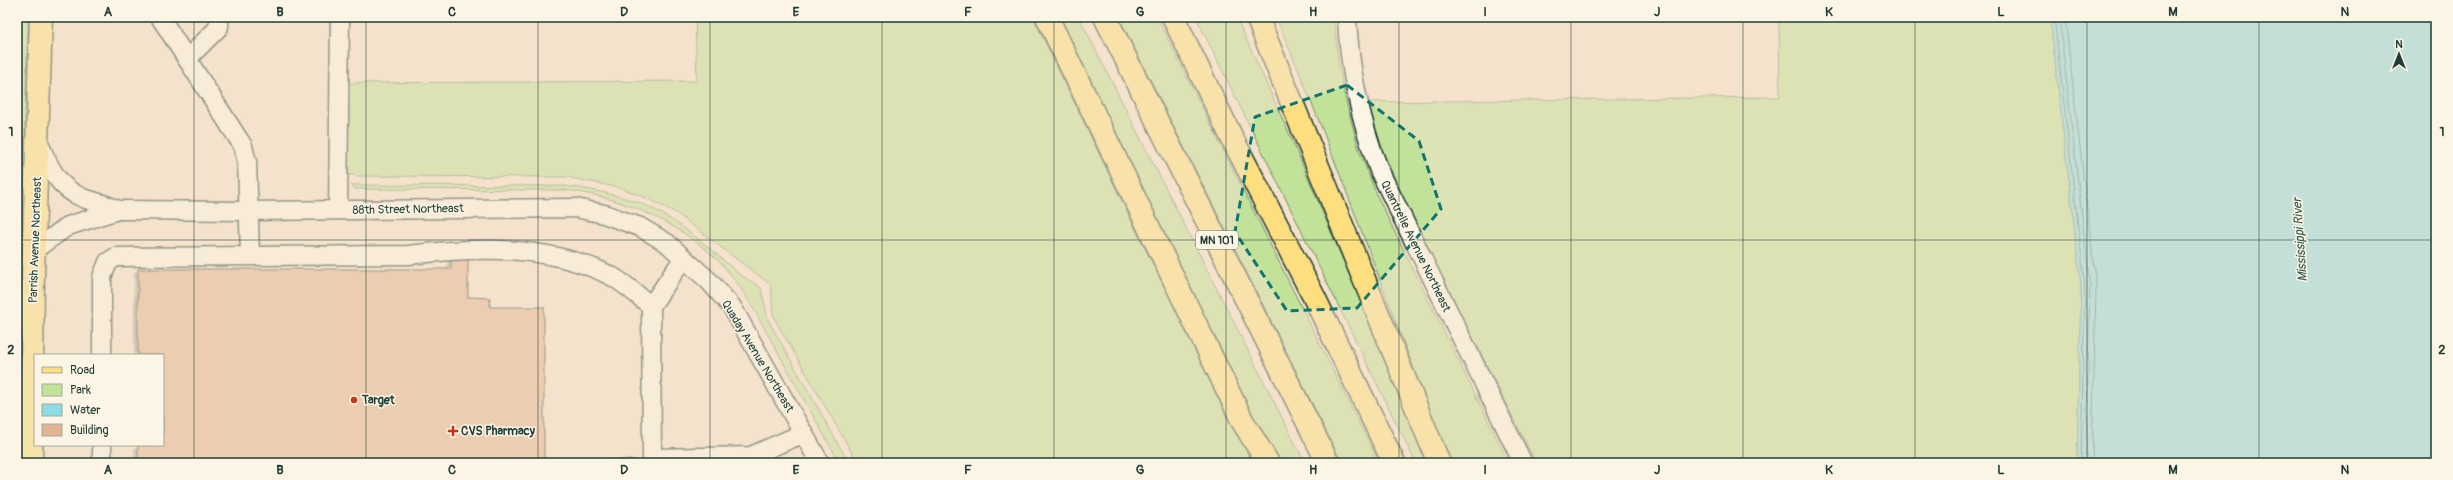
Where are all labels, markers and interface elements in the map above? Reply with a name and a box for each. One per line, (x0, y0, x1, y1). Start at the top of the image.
text: A (104, 4, 113, 20)
text: B (276, 4, 284, 20)
text: C (448, 4, 456, 20)
text: D (620, 4, 628, 20)
text: E (793, 4, 800, 20)
text: F (964, 4, 972, 20)
text: G (1136, 4, 1145, 20)
text: H (1309, 4, 1317, 20)
text: I (1483, 4, 1487, 20)
text: J (1654, 4, 1660, 20)
text: K (1825, 4, 1833, 20)
text: L (1997, 4, 2005, 20)
text: M (2168, 4, 2178, 20)
text: N (2341, 4, 2350, 20)
north arrow (2379, 34, 2419, 74)
text: N (2395, 38, 2403, 51)
text: 1 (8, 124, 14, 140)
text: 1 (2439, 124, 2445, 140)
street label: Parrish Avenue Northeast (26, 176, 45, 304)
street label: Quantrelle Avenue Northeast (1377, 178, 1454, 315)
water label: Mississippi River (2289, 195, 2311, 282)
street label: 88th Street Northeast (352, 201, 464, 218)
road number: MN 101 (1196, 231, 1238, 249)
street label: Quaday Avenue Northeast (718, 297, 797, 415)
text: 2 (7, 342, 15, 358)
text: 2 (2438, 342, 2446, 358)
legend (34, 354, 164, 446)
text: Road (70, 363, 95, 378)
text: Park (70, 383, 91, 398)
place label: Target (361, 393, 396, 408)
marker: Target (349, 395, 359, 405)
text: Water (70, 403, 101, 418)
text: Building (70, 423, 109, 438)
place label: CVS Pharmacy (461, 424, 536, 439)
marker: CVS Pharmacy (448, 426, 458, 436)
text: A (104, 462, 113, 478)
text: B (276, 462, 284, 478)
text: C (448, 462, 456, 478)
text: D (620, 462, 628, 478)
text: E (793, 462, 800, 478)
text: F (964, 462, 972, 478)
text: G (1136, 462, 1145, 478)
text: H (1309, 462, 1317, 478)
text: I (1483, 462, 1487, 478)
text: J (1654, 462, 1660, 478)
text: K (1825, 462, 1833, 478)
text: L (1997, 462, 2005, 478)
text: M (2168, 462, 2178, 478)
text: N (2341, 462, 2350, 478)

